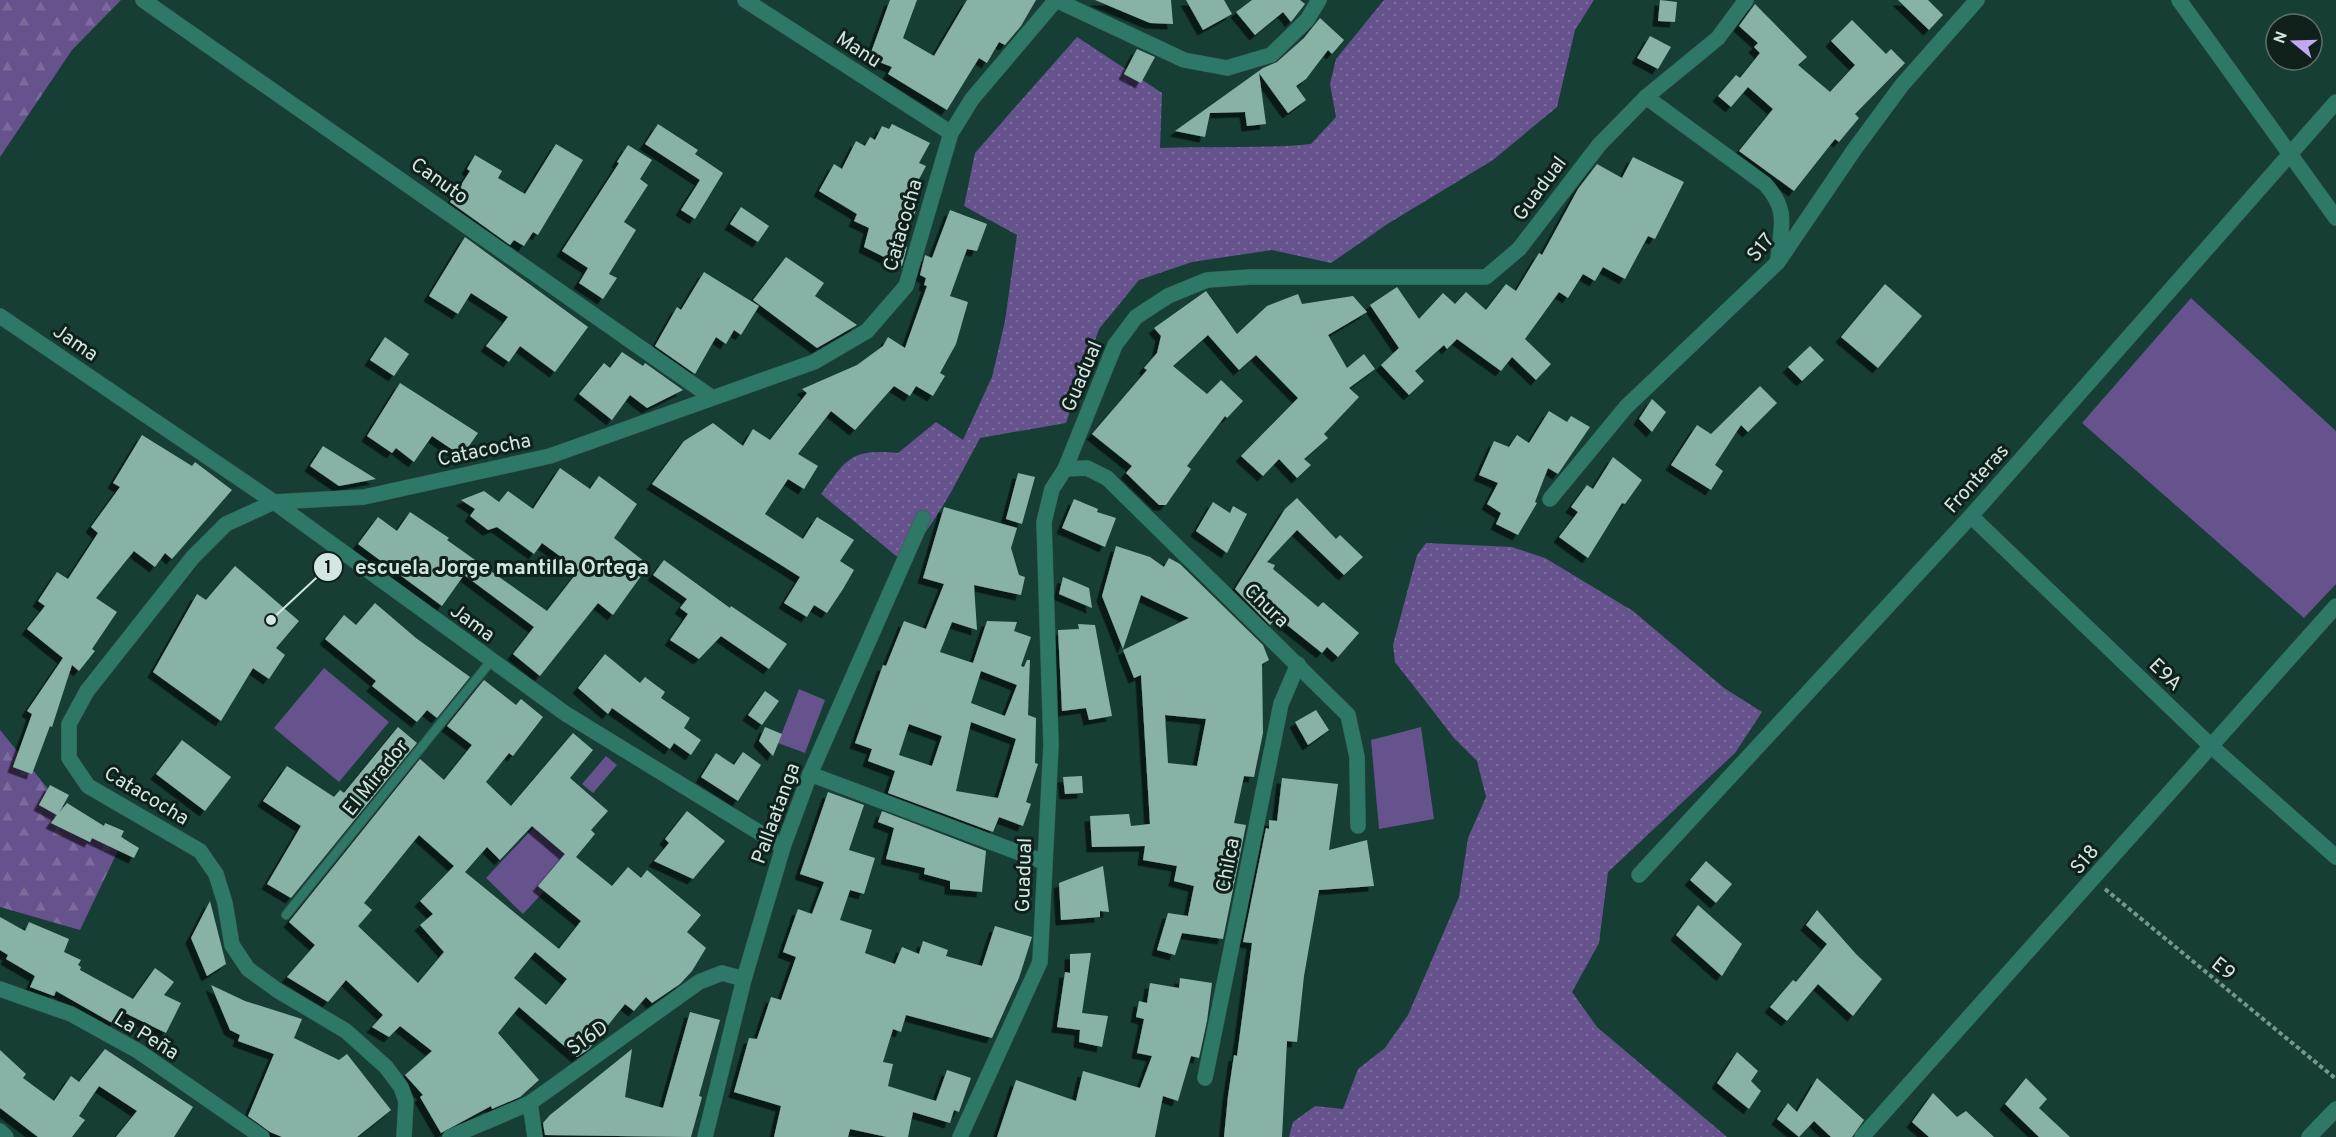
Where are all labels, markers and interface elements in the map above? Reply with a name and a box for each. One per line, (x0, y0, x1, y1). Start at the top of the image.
north arrow (2264, 12, 2324, 72)
street label: Manu (830, 26, 885, 75)
text: N (2270, 29, 2293, 46)
street label: Canuto (405, 152, 473, 211)
street label: Guadual (1508, 152, 1573, 227)
street label: Catacocha (878, 176, 929, 275)
street label: S17 (1742, 229, 1781, 268)
street label: Jama (47, 319, 103, 368)
street label: Guadual (1056, 337, 1109, 416)
street label: Catacocha (435, 428, 534, 474)
street label: Fronteras (1940, 439, 2015, 519)
callout: escuela Jorge mantilla Ortega (313, 547, 661, 586)
text: escuela Jorge mantilla Ortega (355, 555, 649, 582)
text: 1 (324, 557, 332, 580)
street label: Chura (1237, 579, 1294, 634)
street label: Jama (444, 599, 499, 649)
street label: E9A (2142, 653, 2187, 698)
street label: El Mirador (338, 734, 416, 822)
street label: Pallaatanga (747, 760, 807, 868)
street label: Catacocha (99, 761, 193, 832)
street label: Chilca (1211, 836, 1247, 895)
street label: Guadual (1011, 837, 1039, 913)
street label: S18 (2065, 840, 2106, 881)
street label: E9 (2205, 952, 2240, 987)
street label: La Peña (109, 1007, 183, 1067)
street label: S16D (562, 1015, 614, 1062)

